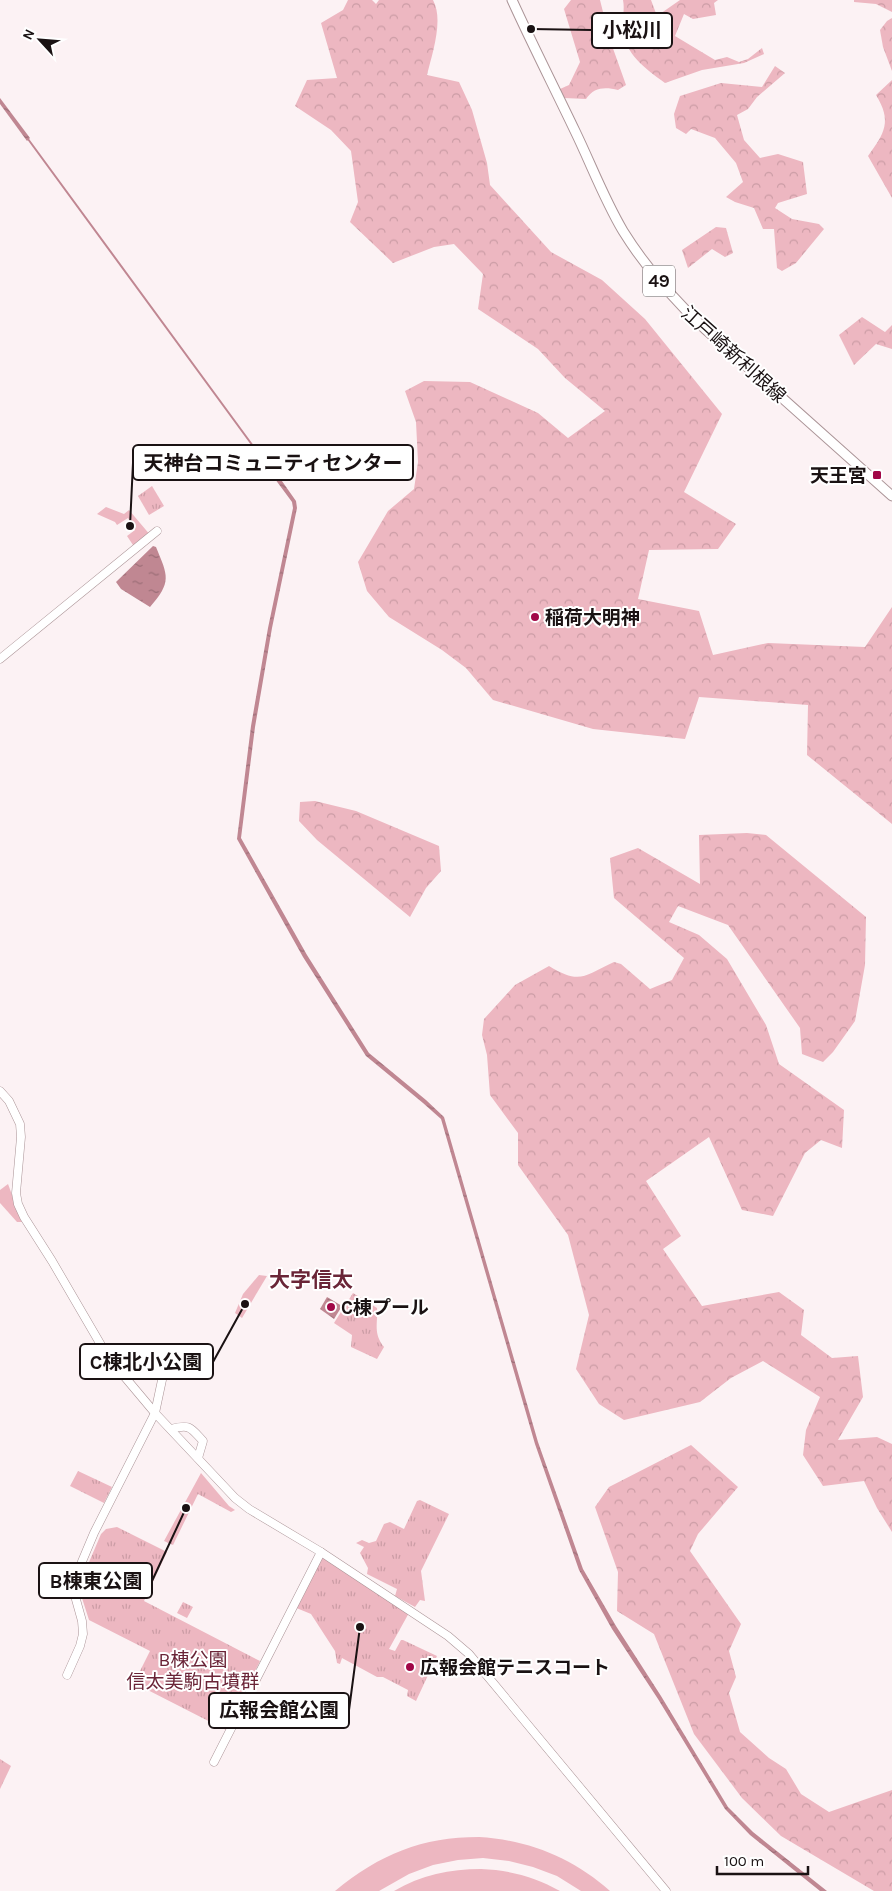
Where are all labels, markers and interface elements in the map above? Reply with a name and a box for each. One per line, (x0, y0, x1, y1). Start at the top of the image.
callout: 小松川 (592, 13, 672, 48)
north arrow (15, 15, 65, 65)
text: 小松川 (602, 19, 662, 42)
text: N (19, 26, 39, 43)
road number: 49 (643, 266, 675, 296)
street label: 江戸崎新利根線 (677, 302, 790, 407)
callout: 天神台コミュニティセンター (133, 445, 413, 480)
text: 天神台コミュニティセンター (144, 452, 402, 475)
place label: 天王宮 (810, 465, 867, 487)
marker: 天王宮 (871, 469, 883, 481)
place label: 稲荷大明神 (545, 607, 640, 629)
marker: 稲荷大明神 (529, 611, 541, 623)
district label: 大字信太 (269, 1268, 353, 1292)
place label: C棟プール (341, 1297, 429, 1319)
marker: C棟プール (325, 1301, 337, 1313)
callout: C棟北小公園 (80, 1344, 213, 1379)
text: C棟北小公園 (90, 1351, 202, 1374)
callout: B棟東公園 (39, 1563, 152, 1598)
text: B棟東公園 (50, 1570, 142, 1593)
park label: B棟公園 信太美駒古墳群 (126, 1649, 260, 1693)
place label: 広報会館テニスコート (420, 1657, 610, 1679)
marker: 広報会館テニスコート (404, 1661, 416, 1673)
callout: 広報会館公園 (209, 1693, 349, 1728)
text: 広報会館公園 (219, 1699, 339, 1722)
scale bar (717, 1844, 808, 1876)
text: 100 m (724, 1852, 764, 1870)

